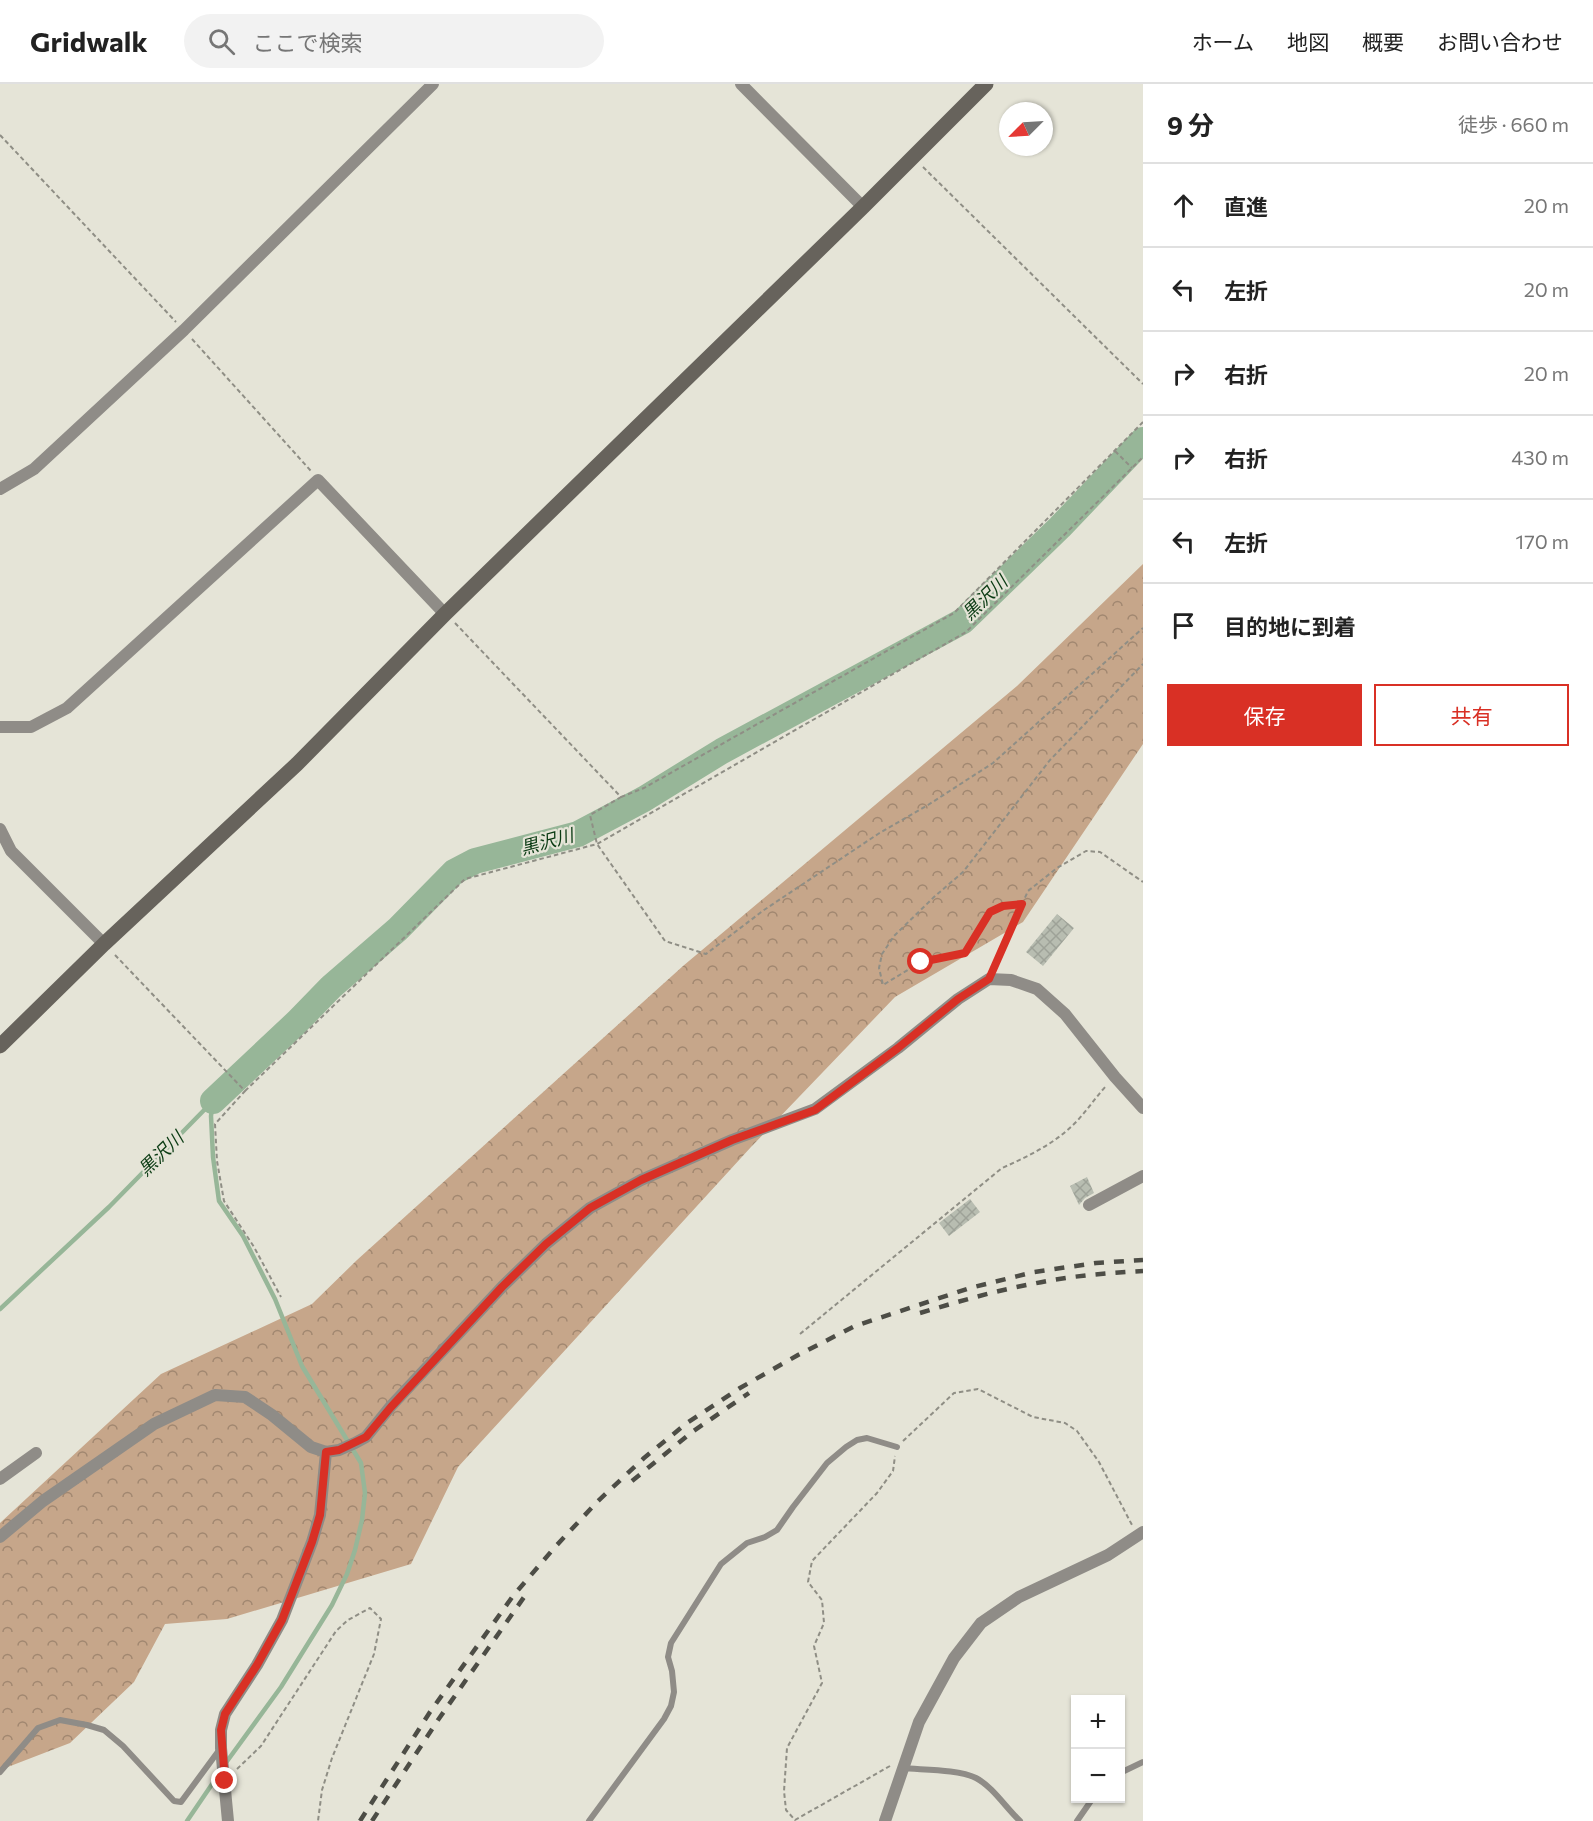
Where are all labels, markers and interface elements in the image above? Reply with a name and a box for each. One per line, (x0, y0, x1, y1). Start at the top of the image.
search box (184, 14, 604, 68)
text: Gridwalk (30, 24, 148, 58)
icon: search (205, 25, 238, 58)
text: ここで検索 (253, 29, 363, 56)
text: ホーム (1192, 29, 1254, 54)
text: 地図 (1287, 29, 1329, 54)
text: 概要 (1362, 29, 1404, 54)
text: お問い合わせ (1437, 29, 1563, 54)
north arrow (999, 102, 1053, 156)
text: 9 分 (1167, 109, 1214, 140)
text: 徒歩 · 660 m (1458, 112, 1569, 136)
icon: ahead (1167, 189, 1200, 222)
text: 直進 (1224, 193, 1268, 220)
text: 20 m (1524, 193, 1569, 217)
icon: left (1167, 273, 1200, 306)
text: 左折 (1224, 277, 1268, 304)
text: 20 m (1524, 277, 1569, 301)
icon: right (1167, 357, 1200, 390)
text: 右折 (1224, 361, 1268, 388)
text: 20 m (1524, 361, 1569, 385)
icon: right (1167, 441, 1200, 474)
text: 右折 (1224, 445, 1268, 472)
text: 430 m (1511, 445, 1569, 469)
icon: left (1167, 525, 1200, 558)
text: 左折 (1224, 529, 1268, 556)
text: 170 m (1516, 529, 1569, 553)
water label: 黒沢川 (957, 569, 1013, 624)
icon: arrive (1167, 609, 1200, 642)
text: 目的地に到着 (1224, 613, 1356, 640)
button: 保存 (1167, 684, 1362, 746)
button: 共有 (1374, 684, 1569, 746)
water label: 黒沢川 (518, 823, 578, 859)
route start (907, 948, 933, 974)
water label: 黒沢川 (133, 1125, 189, 1180)
map controls (1071, 1695, 1125, 1803)
button: + (1071, 1695, 1125, 1749)
button: − (1071, 1749, 1125, 1803)
route end (211, 1767, 237, 1793)

